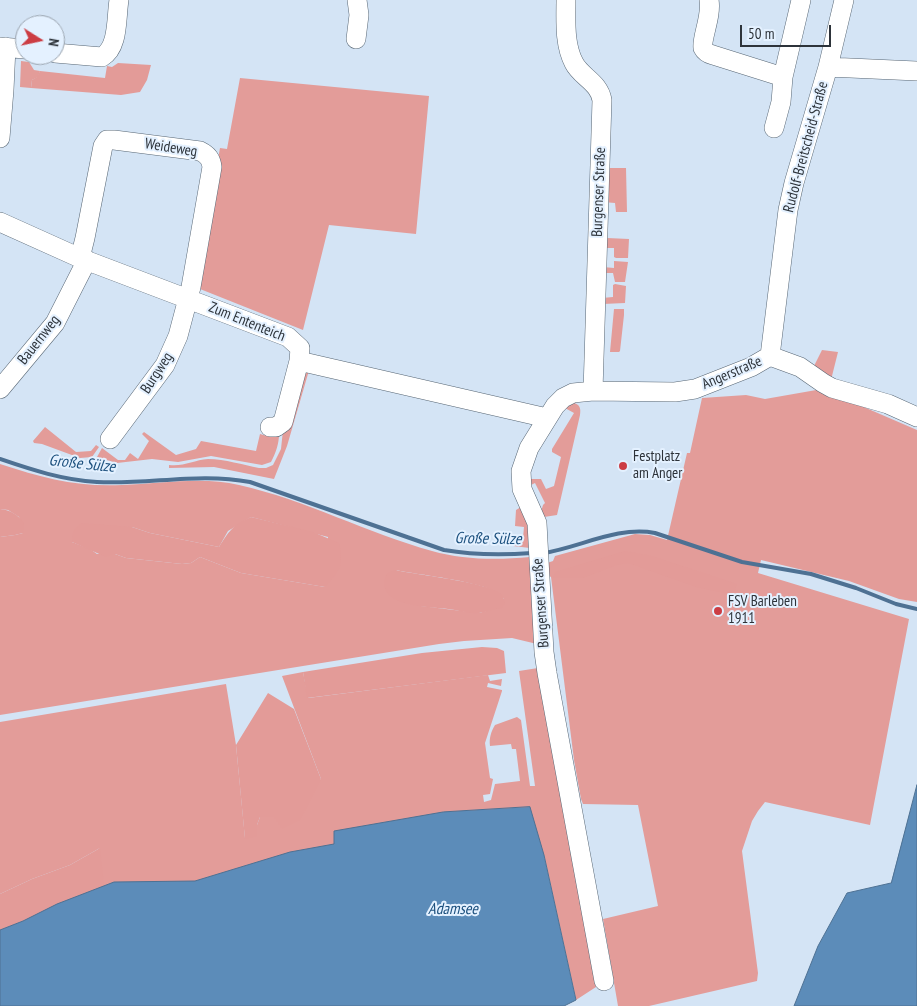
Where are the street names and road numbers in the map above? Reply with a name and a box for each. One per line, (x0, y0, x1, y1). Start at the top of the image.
street label: Rudolf-Breitscheid-Straße (780, 80, 832, 214)
street label: Weideweg (144, 135, 198, 161)
street label: Burgenser Straße (588, 147, 610, 237)
street label: Zum Ententeich (206, 298, 288, 346)
street label: Bauernweg (14, 312, 64, 368)
street label: Burgweg (137, 349, 177, 397)
street label: Angerstraße (699, 352, 765, 394)
street label: Burgenser Straße (529, 558, 553, 648)

